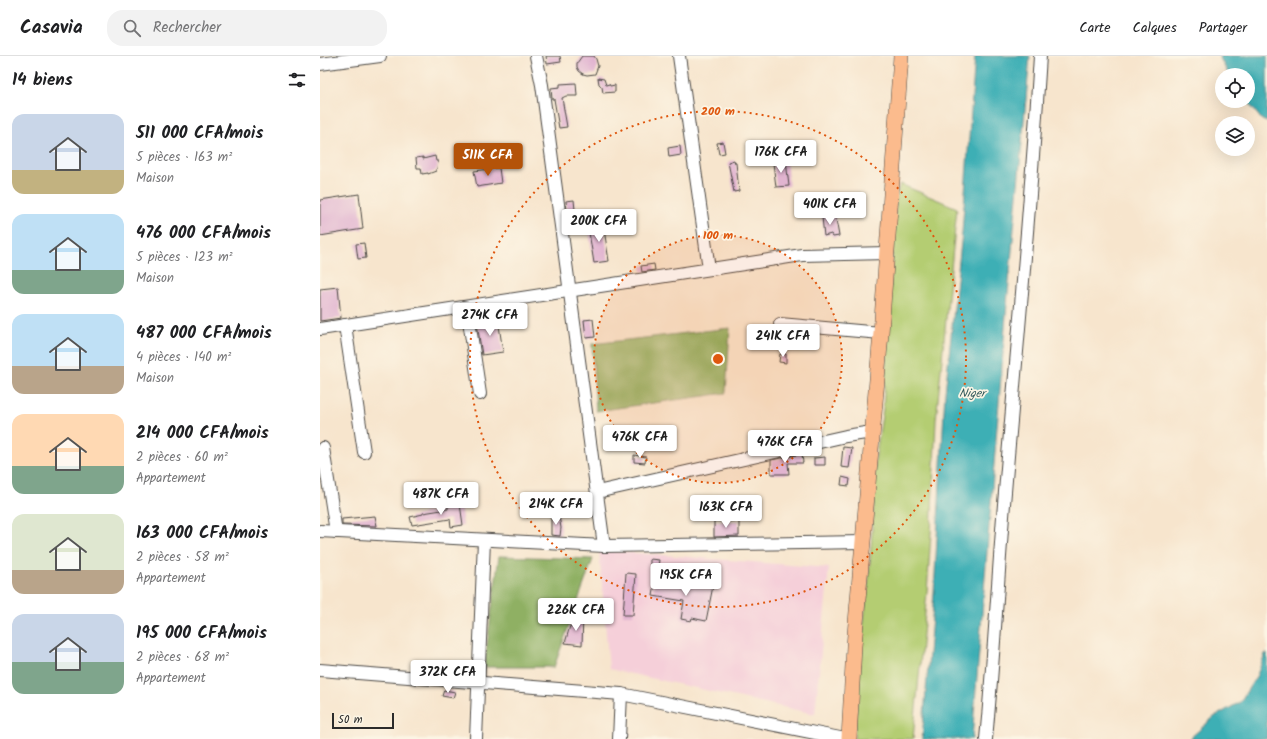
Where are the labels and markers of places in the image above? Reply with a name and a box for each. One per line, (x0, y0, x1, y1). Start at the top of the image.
pin: 176K CFA (740, 140, 822, 174)
pin: 511K CFA (447, 143, 529, 177)
pin: 401K CFA (789, 192, 871, 226)
pin: 200K CFA (558, 209, 640, 243)
pin: 274K CFA (449, 303, 531, 337)
pin: 241K CFA (742, 324, 824, 358)
centre of rings (711, 352, 725, 366)
pin: 476K CFA (599, 425, 681, 459)
pin: 476K CFA (744, 430, 826, 464)
pin: 487K CFA (400, 482, 482, 516)
pin: 214K CFA (515, 492, 597, 526)
pin: 163K CFA (685, 495, 767, 529)
pin: 195K CFA (645, 563, 727, 597)
pin: 226K CFA (535, 598, 617, 632)
pin: 372K CFA (407, 660, 489, 694)

